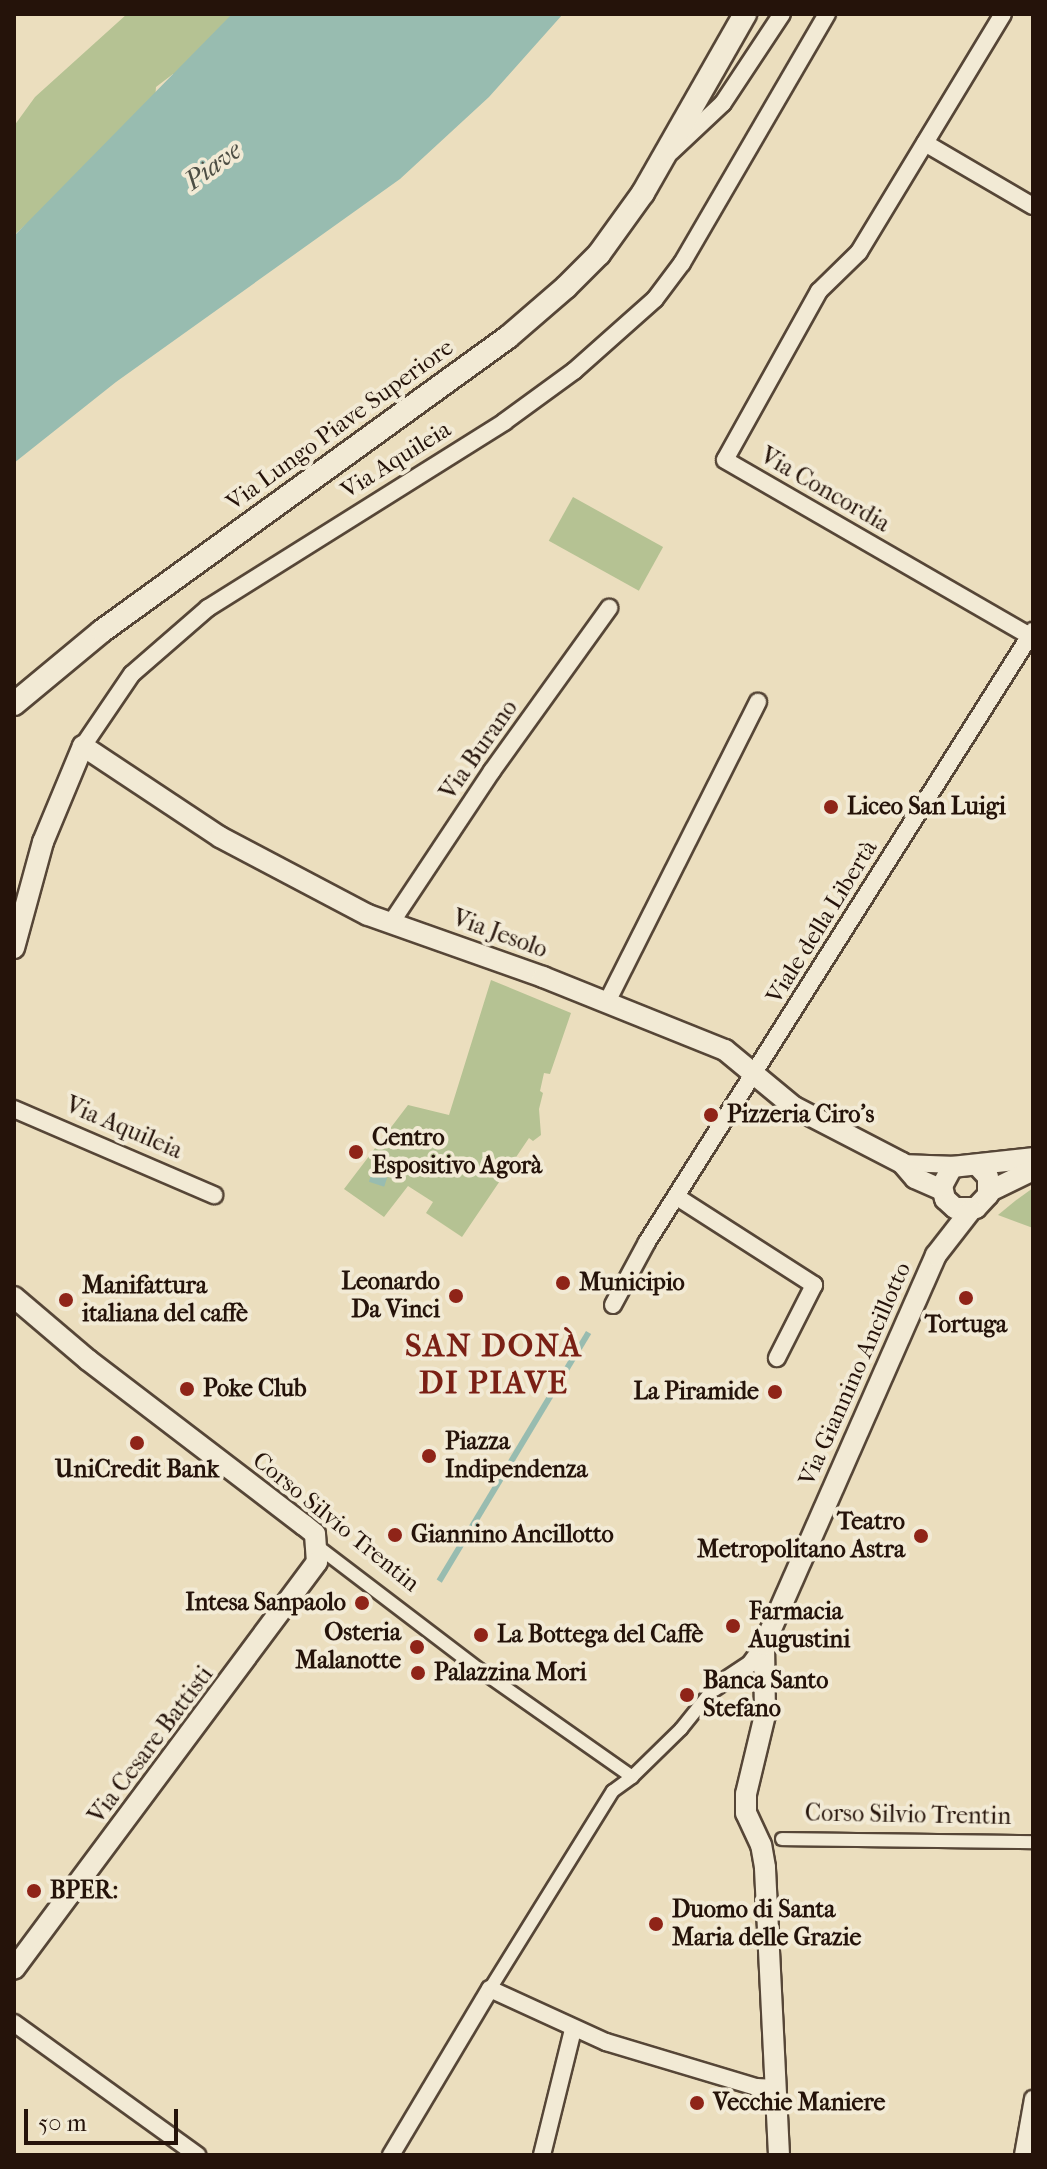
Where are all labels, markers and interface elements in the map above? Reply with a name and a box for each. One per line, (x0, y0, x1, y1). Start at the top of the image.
water label: Piave (179, 135, 247, 197)
street label: Via Lungo Piave Superiore (221, 333, 459, 517)
street label: Via Aquileia (336, 415, 456, 505)
street label: Via Concordia (755, 441, 895, 539)
street label: Via Burano (434, 694, 524, 806)
place label: Liceo San Luigi (847, 793, 1006, 821)
marker: Liceo San Luigi (822, 798, 840, 816)
street label: Viale della Libertà (760, 835, 884, 1009)
street label: Via Jesolo (449, 904, 551, 964)
street label: Via Aquileia (61, 1091, 187, 1165)
place label: Pizzeria Ciro's (727, 1101, 874, 1129)
marker: Pizzeria Ciro's (702, 1106, 720, 1124)
place label: Centro Espositivo Agorà (372, 1124, 542, 1180)
marker: Centro Espositivo Agorà (347, 1143, 365, 1161)
street label: Via Giannino Ancillotto (793, 1258, 917, 1490)
place label: Leonardo Da Vinci (341, 1268, 440, 1324)
place label: Municipio (579, 1269, 685, 1297)
place label: Manifattura italiana del caffè (82, 1272, 248, 1328)
marker: Municipio (554, 1274, 572, 1292)
marker: Leonardo Da Vinci (447, 1287, 465, 1305)
marker: Tortuga (957, 1289, 975, 1307)
marker: Manifattura italiana del caffè (57, 1291, 75, 1309)
place label: Tortuga (925, 1311, 1007, 1339)
district label: SAN DONÀ DI PIAVE (405, 1328, 583, 1403)
place label: Poke Club (203, 1375, 307, 1403)
place label: La Piramide (634, 1378, 759, 1406)
marker: Poke Club (178, 1380, 196, 1398)
marker: La Piramide (766, 1383, 784, 1401)
place label: Piazza Indipendenza (445, 1428, 588, 1484)
marker: UniCredit Bank (128, 1434, 146, 1452)
street label: Corso Silvio Trentin (247, 1446, 425, 1598)
marker: Piazza Indipendenza (420, 1447, 438, 1465)
place label: UniCredit Bank (55, 1456, 219, 1484)
place label: Teatro Metropolitano Astra (697, 1508, 905, 1564)
place label: Giannino Ancillotto (411, 1521, 614, 1549)
marker: Giannino Ancillotto (386, 1526, 404, 1544)
marker: Teatro Metropolitano Astra (912, 1527, 930, 1545)
place label: Intesa Sanpaolo (185, 1589, 346, 1617)
marker: Intesa Sanpaolo (353, 1594, 371, 1612)
place label: Farmacia Augustini (749, 1598, 850, 1654)
marker: Farmacia Augustini (724, 1617, 742, 1635)
place label: Osteria Malanotte (295, 1619, 401, 1675)
place label: La Bottega del Caffè (497, 1621, 703, 1649)
marker: La Bottega del Caffè (472, 1626, 490, 1644)
marker: Osteria Malanotte (408, 1638, 426, 1656)
place label: Palazzina Mori (434, 1659, 587, 1687)
street label: Via Cesare Battisti (83, 1661, 219, 1829)
marker: Palazzina Mori (409, 1664, 427, 1682)
place label: Banca Santo Stefano (703, 1667, 828, 1723)
marker: Banca Santo Stefano (678, 1686, 696, 1704)
street label: Corso Silvio Trentin (805, 1799, 1011, 1831)
place label: BPER: (50, 1877, 118, 1905)
marker: BPER: (25, 1882, 43, 1900)
place label: Duomo di Santa Maria delle Grazie (672, 1896, 861, 1952)
marker: Duomo di Santa Maria delle Grazie (647, 1915, 665, 1933)
place label: Vecchie Maniere (713, 2089, 885, 2117)
scale bar (28, 2093, 182, 2143)
marker: Vecchie Maniere (688, 2094, 706, 2112)
text: 50 m (38, 2109, 87, 2137)

